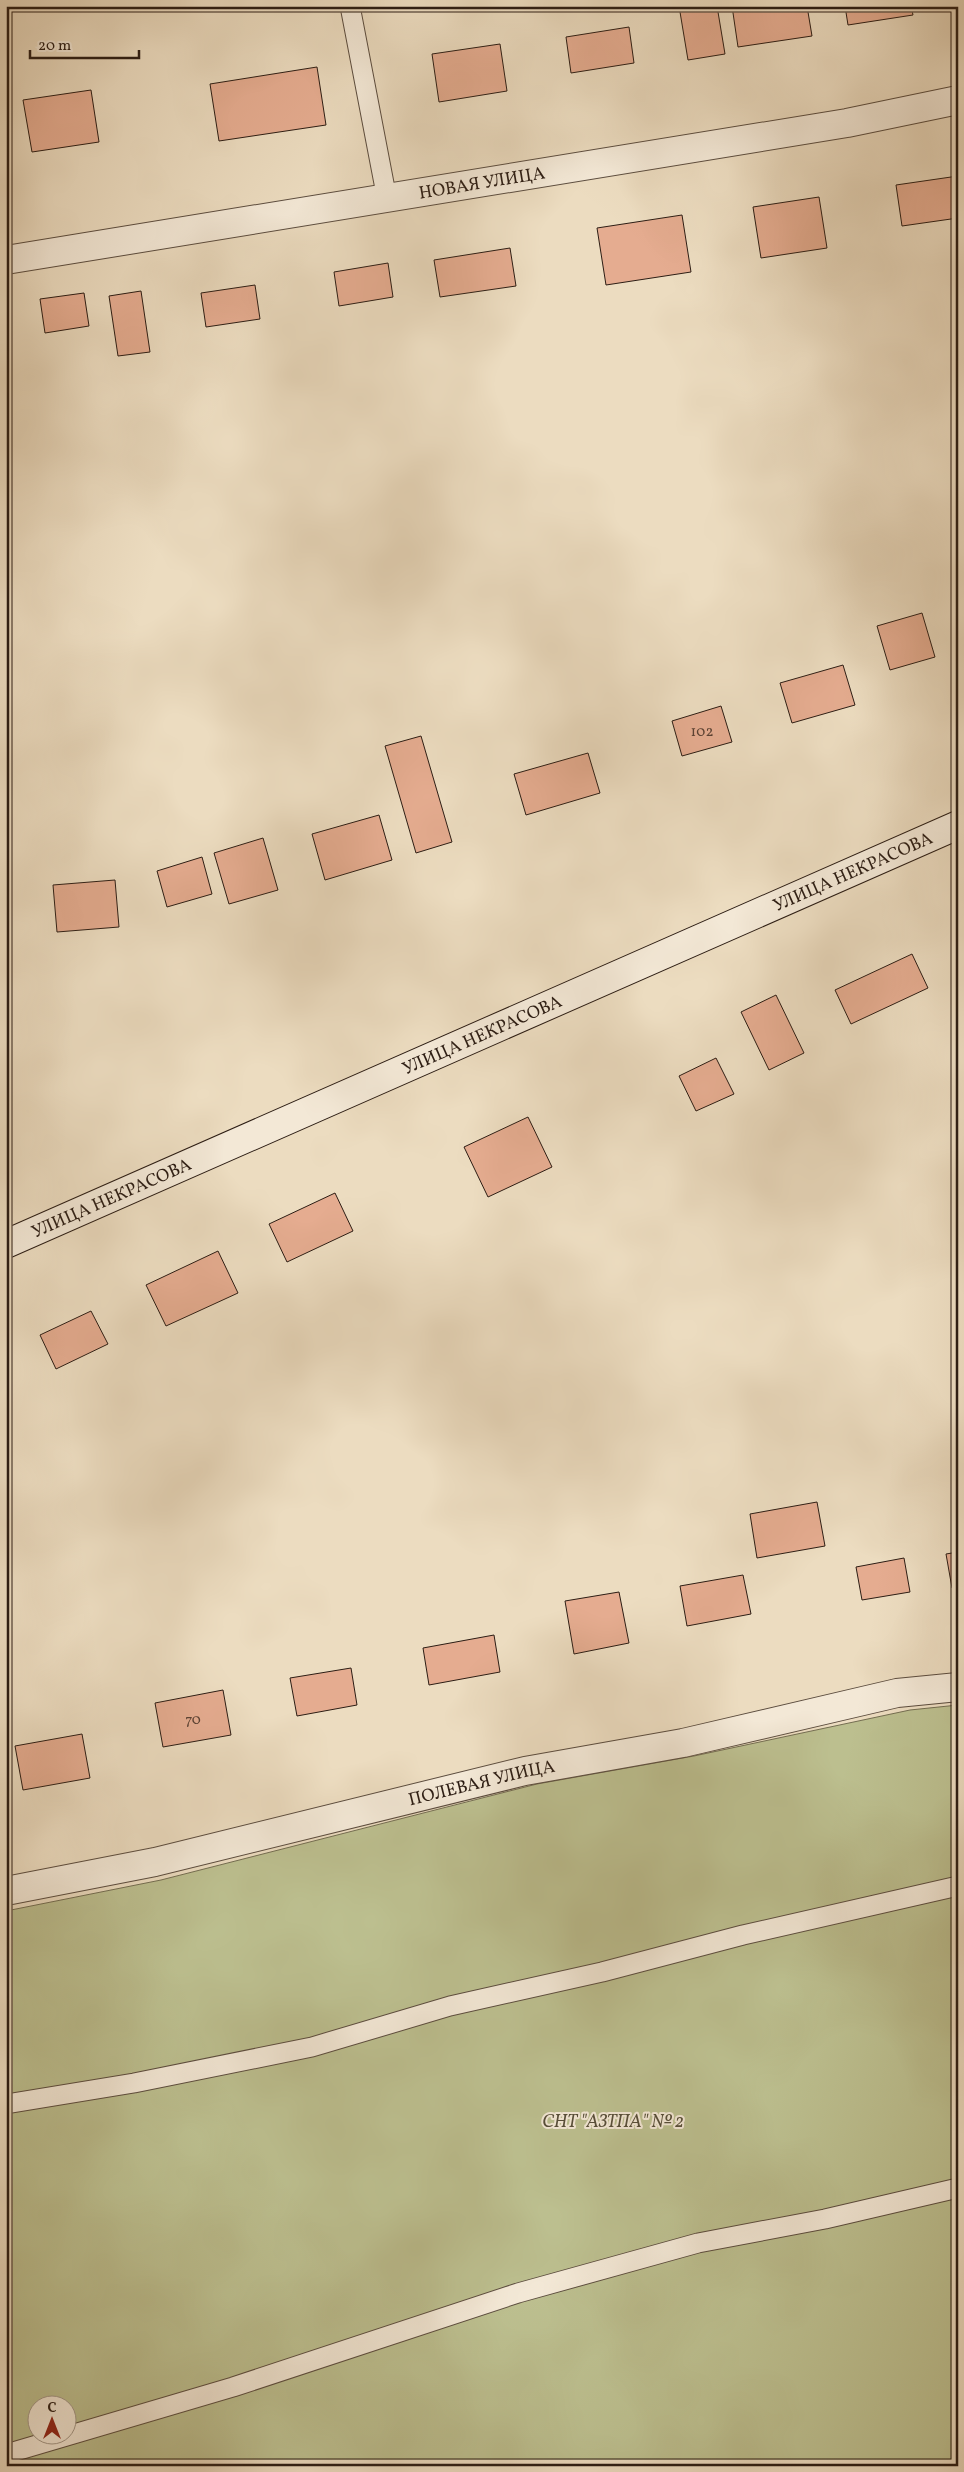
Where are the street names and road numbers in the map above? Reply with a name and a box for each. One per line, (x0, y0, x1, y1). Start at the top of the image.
street label: НОВАЯ УЛИЦА (417, 161, 547, 207)
street label: УЛИЦА НЕКРАСОВА (769, 826, 937, 919)
street label: УЛИЦА НЕКРАСОВА (399, 990, 567, 1082)
street label: УЛИЦА НЕКРАСОВА (28, 1153, 196, 1245)
street label: ПОЛЕВАЯ УЛИЦА (406, 1755, 557, 1813)

